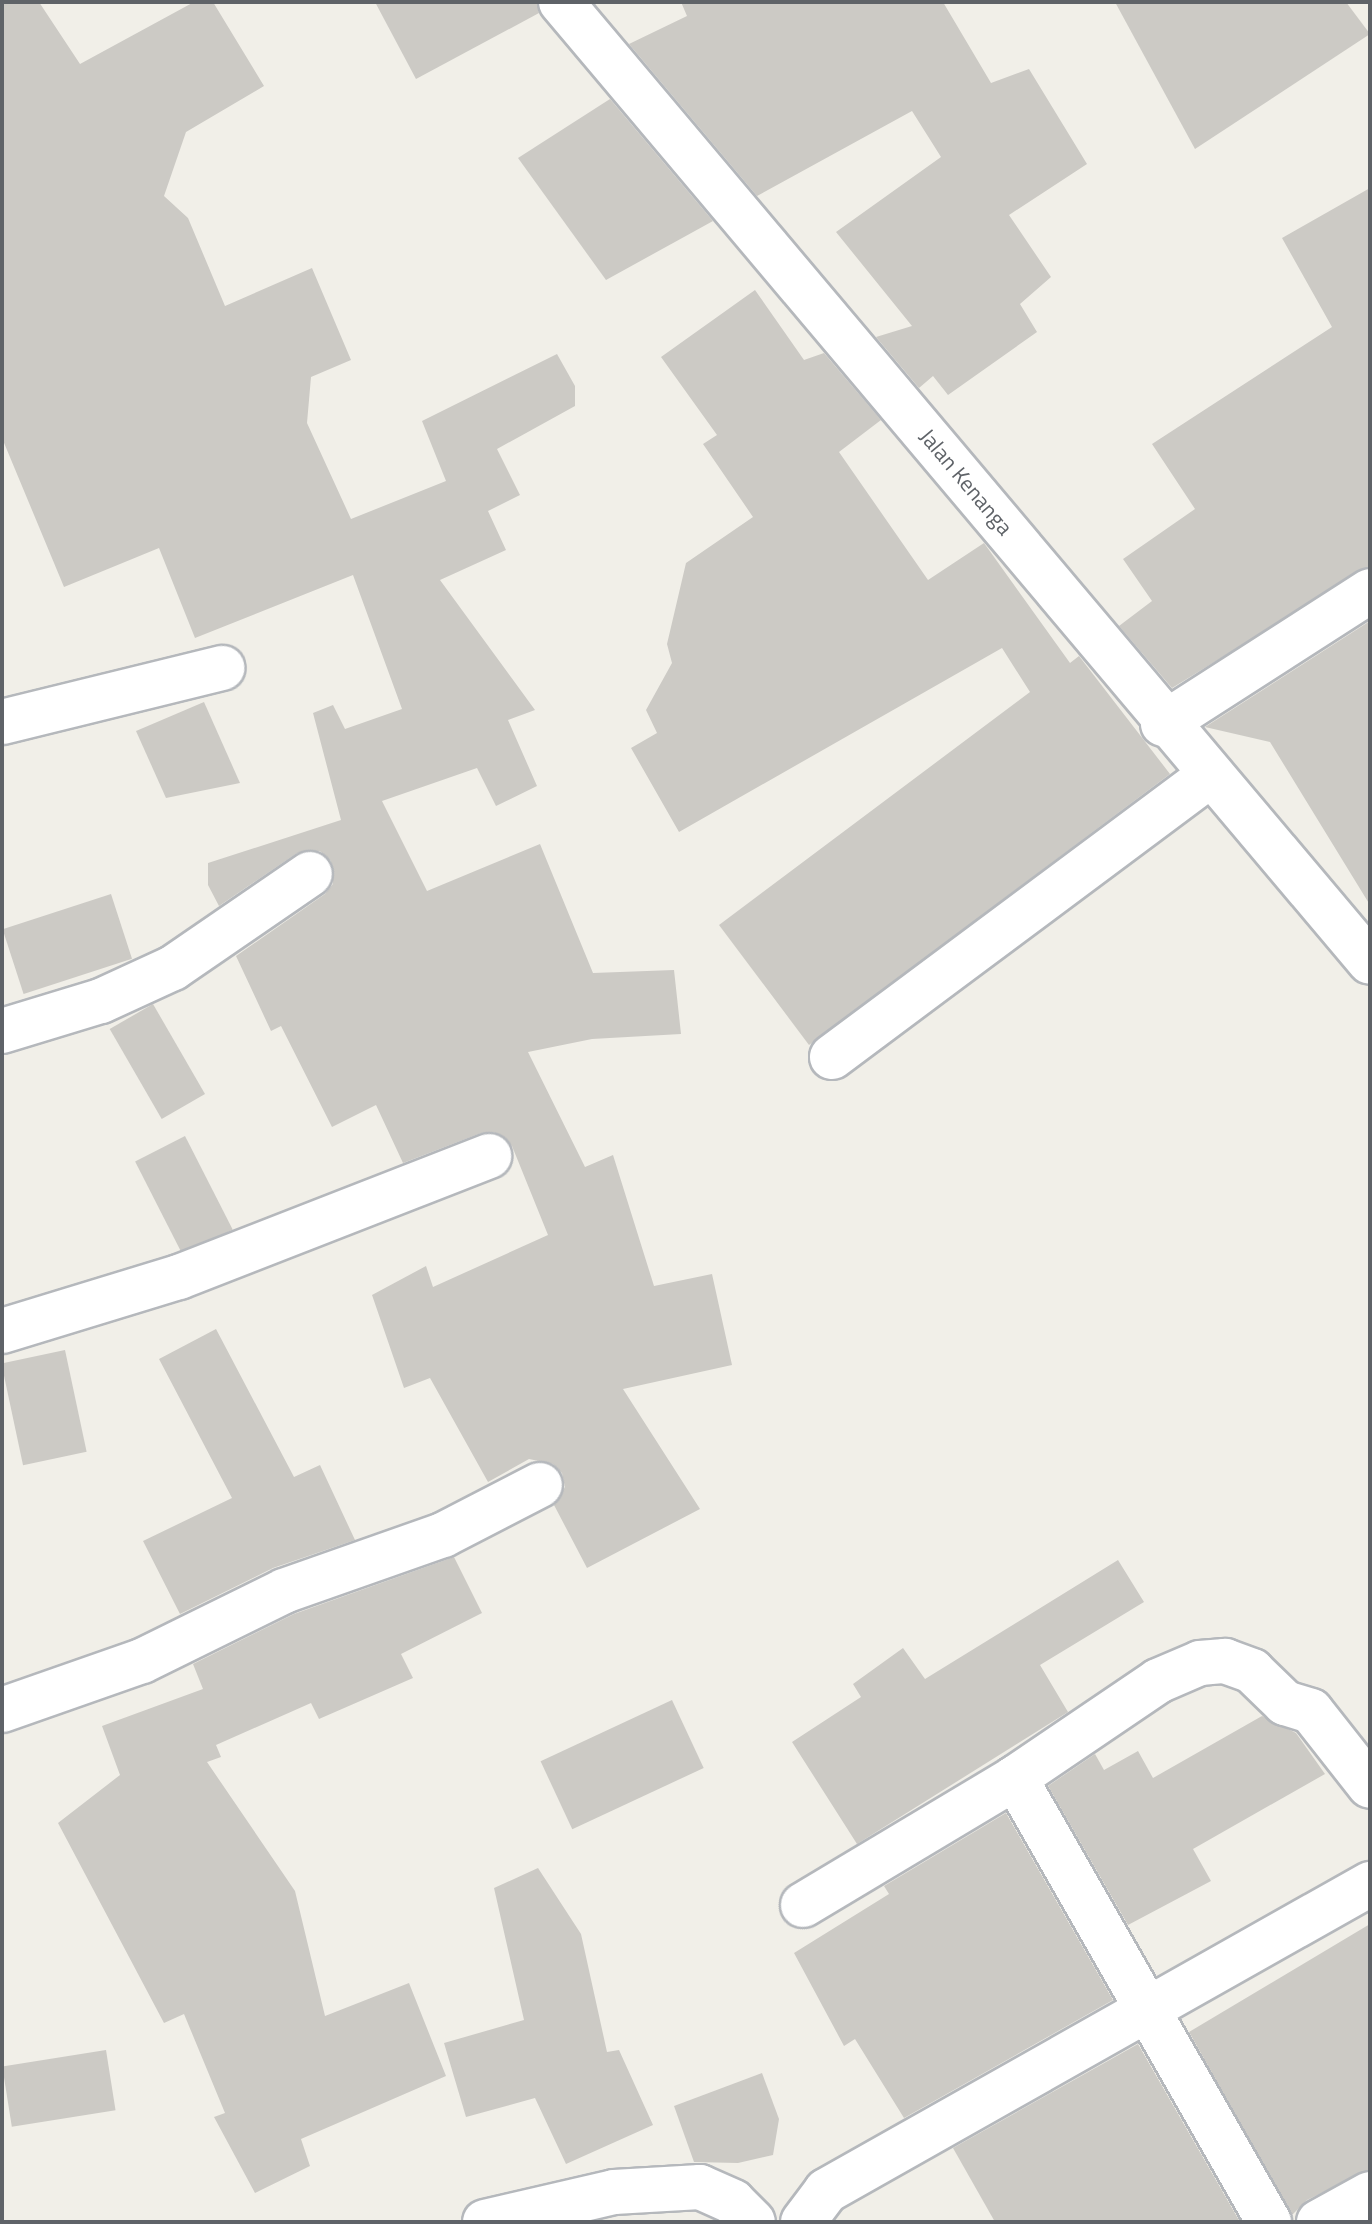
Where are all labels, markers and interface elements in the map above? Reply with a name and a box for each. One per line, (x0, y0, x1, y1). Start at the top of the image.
street label: Jalan Kenanga (914, 424, 1018, 540)

